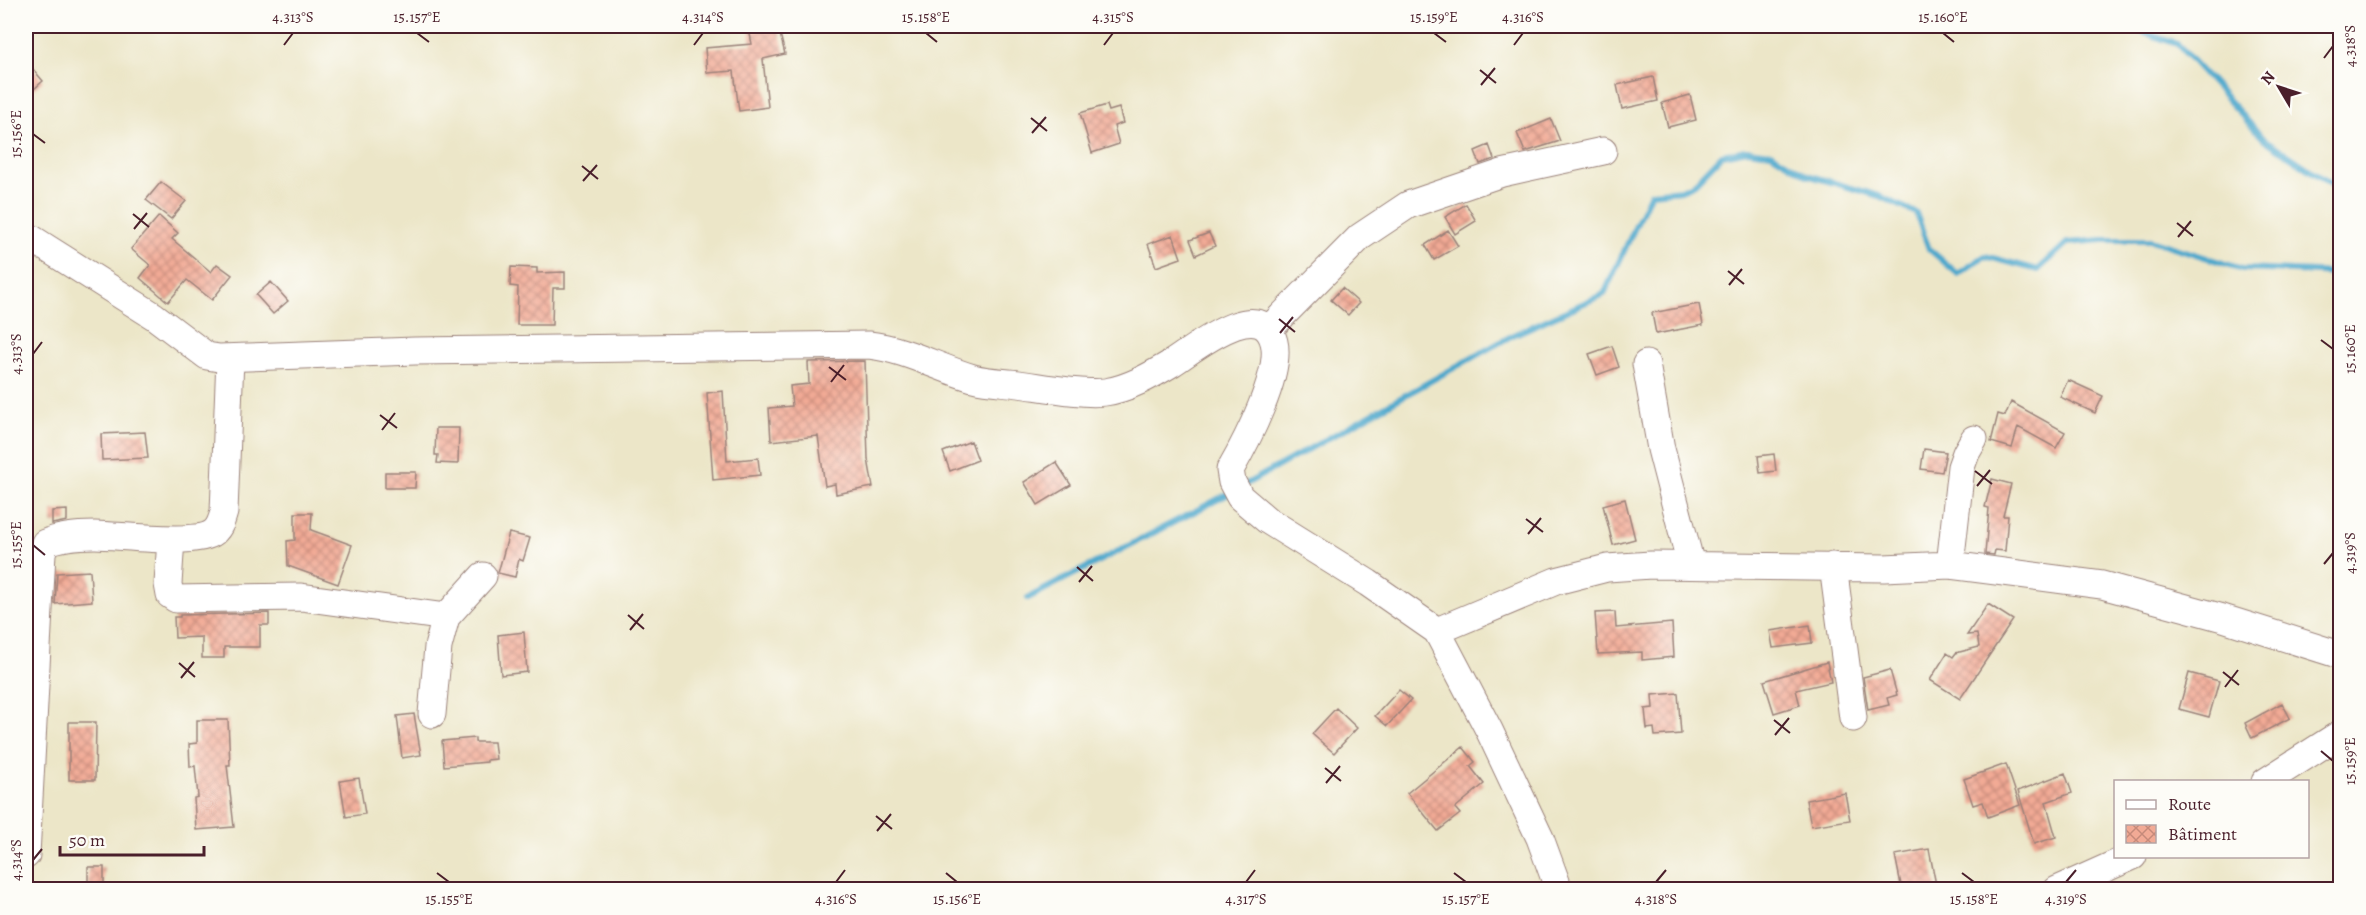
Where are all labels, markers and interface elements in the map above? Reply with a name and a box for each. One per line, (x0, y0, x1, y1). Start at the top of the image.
text: 4.313°S (272, 7, 314, 27)
text: 15.157°E (393, 7, 441, 27)
text: 4.314°S (682, 7, 724, 27)
text: 15.158°E (902, 7, 950, 27)
text: 4.315°S (1092, 7, 1134, 27)
text: 15.159°E (1410, 7, 1458, 27)
text: 4.316°S (1502, 7, 1544, 27)
text: 15.160°E (1918, 7, 1968, 27)
text: 4.318°S (2340, 25, 2360, 67)
north arrow (2249, 57, 2309, 117)
text: N (2256, 66, 2281, 90)
text: 15.156°E (6, 110, 26, 158)
text: 15.160°E (2340, 324, 2360, 374)
text: 4.313°S (6, 333, 26, 375)
text: 15.155°E (6, 521, 26, 569)
text: 4.319°S (2340, 532, 2360, 574)
text: 15.159°E (2340, 737, 2360, 785)
legend (2114, 780, 2309, 858)
text: Route (2168, 792, 2211, 816)
scale bar (60, 819, 204, 857)
text: Bâtiment (2168, 822, 2237, 846)
text: 50 m (69, 828, 105, 852)
text: 4.314°S (6, 839, 26, 881)
text: 15.155°E (425, 889, 473, 909)
text: 4.316°S (815, 889, 857, 909)
text: 15.156°E (933, 889, 981, 909)
text: 4.317°S (1225, 889, 1267, 909)
text: 15.157°E (1442, 889, 1490, 909)
text: 4.318°S (1635, 889, 1677, 909)
text: 15.158°E (1950, 889, 1998, 909)
text: 4.319°S (2045, 889, 2087, 909)

